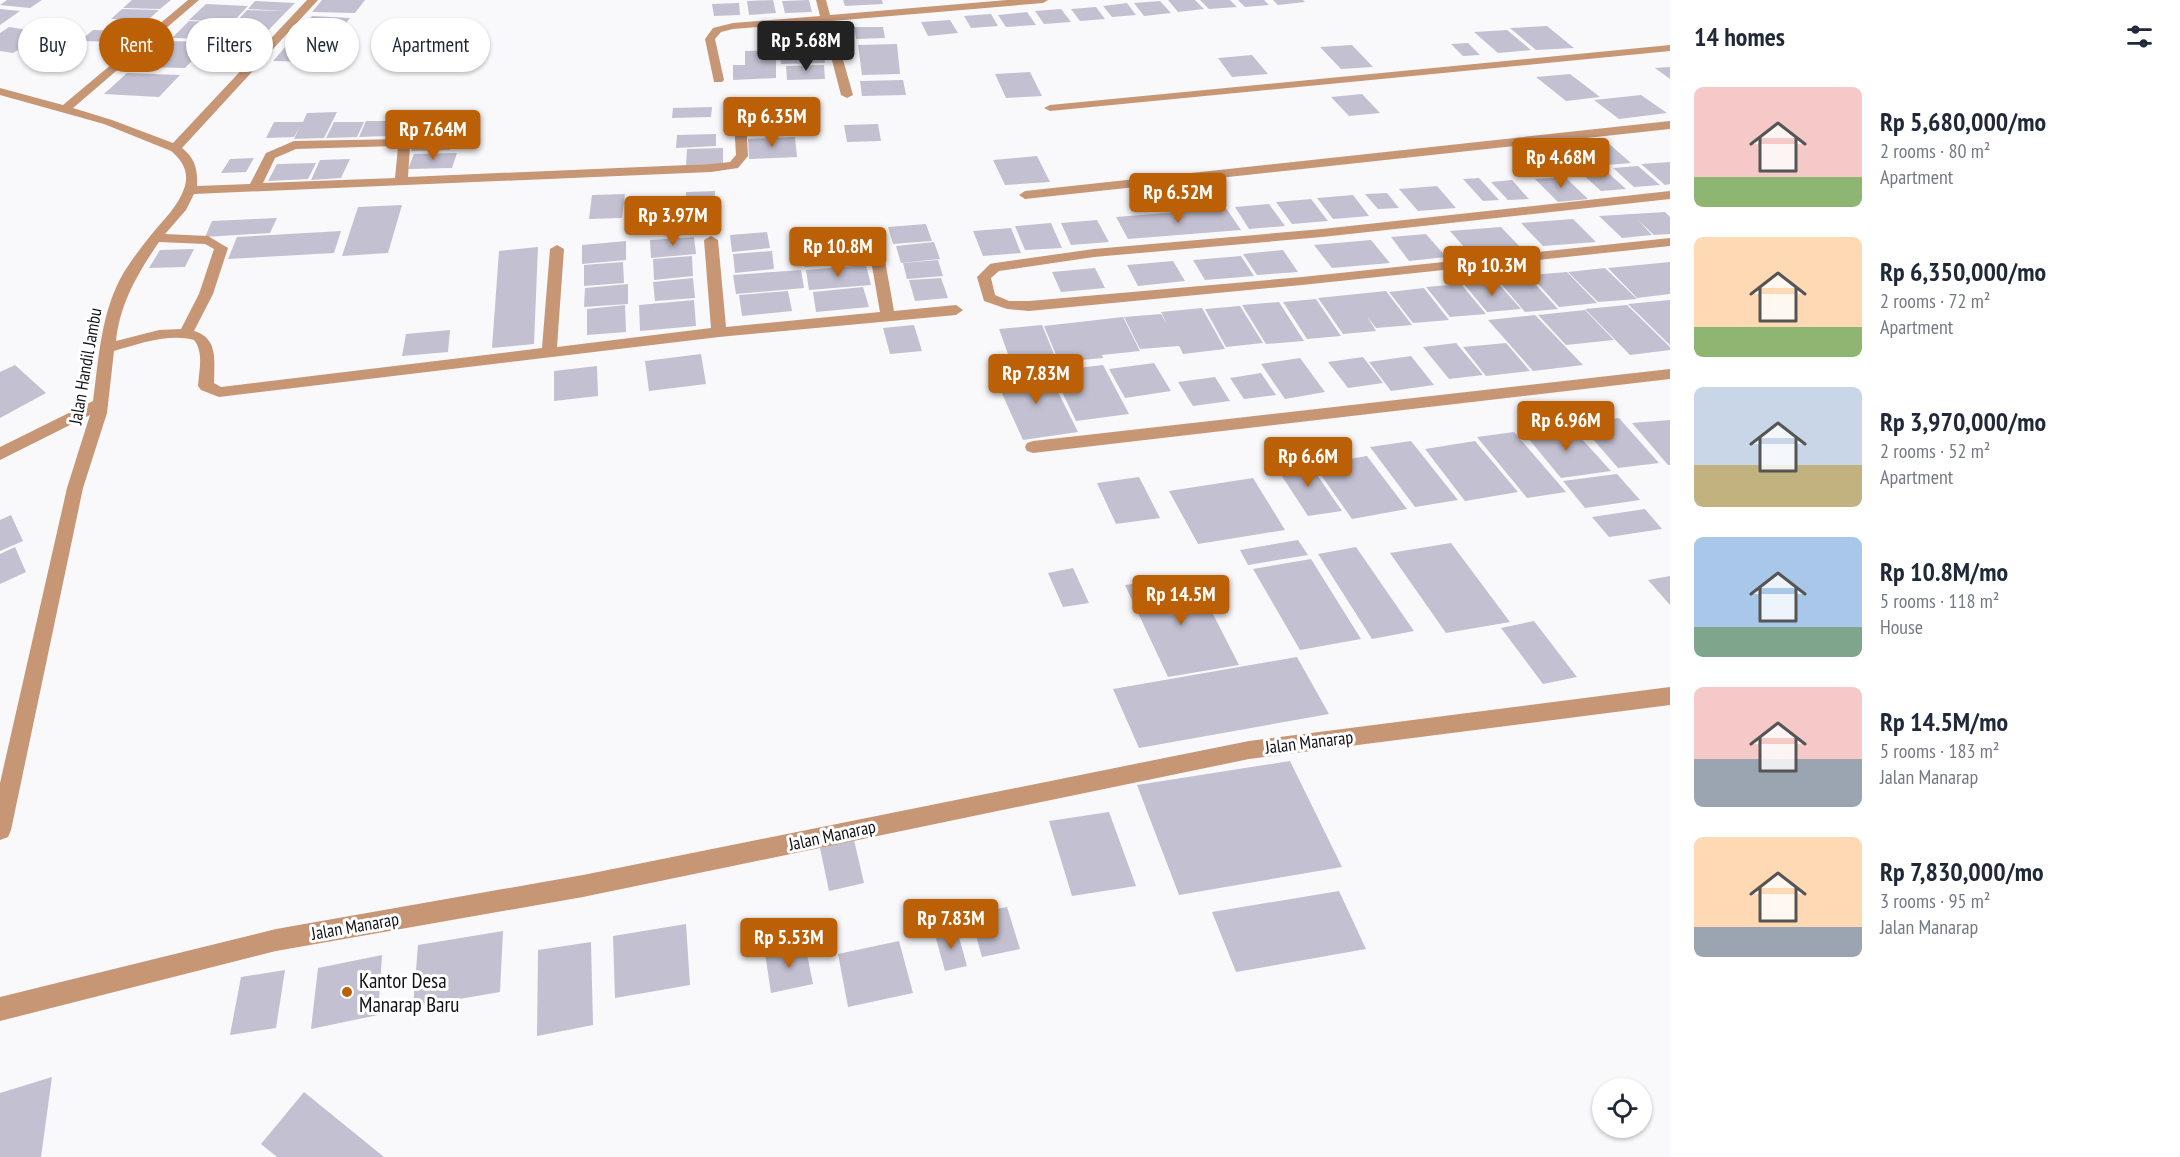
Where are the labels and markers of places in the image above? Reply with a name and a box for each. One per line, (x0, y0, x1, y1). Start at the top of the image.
pin: Rp 5.68M (744, 21, 868, 72)
pin: Rp 6.35M (710, 97, 834, 148)
pin: Rp 7.64M (371, 110, 495, 161)
pin: Rp 4.68M (1499, 138, 1623, 189)
pin: Rp 6.52M (1116, 173, 1240, 224)
pin: Rp 3.97M (611, 196, 735, 247)
pin: Rp 10.8M (776, 227, 900, 278)
pin: Rp 10.3M (1430, 246, 1554, 297)
pin: Rp 7.83M (974, 354, 1098, 405)
pin: Rp 6.96M (1504, 401, 1628, 452)
pin: Rp 6.6M (1253, 437, 1363, 488)
pin: Rp 14.5M (1119, 575, 1243, 626)
pin: Rp 7.83M (889, 899, 1013, 950)
pin: Rp 5.53M (727, 918, 851, 969)
place label: Kantor Desa Manarap Baru (359, 967, 459, 1018)
marker: Kantor Desa Manarap Baru (340, 985, 354, 999)

